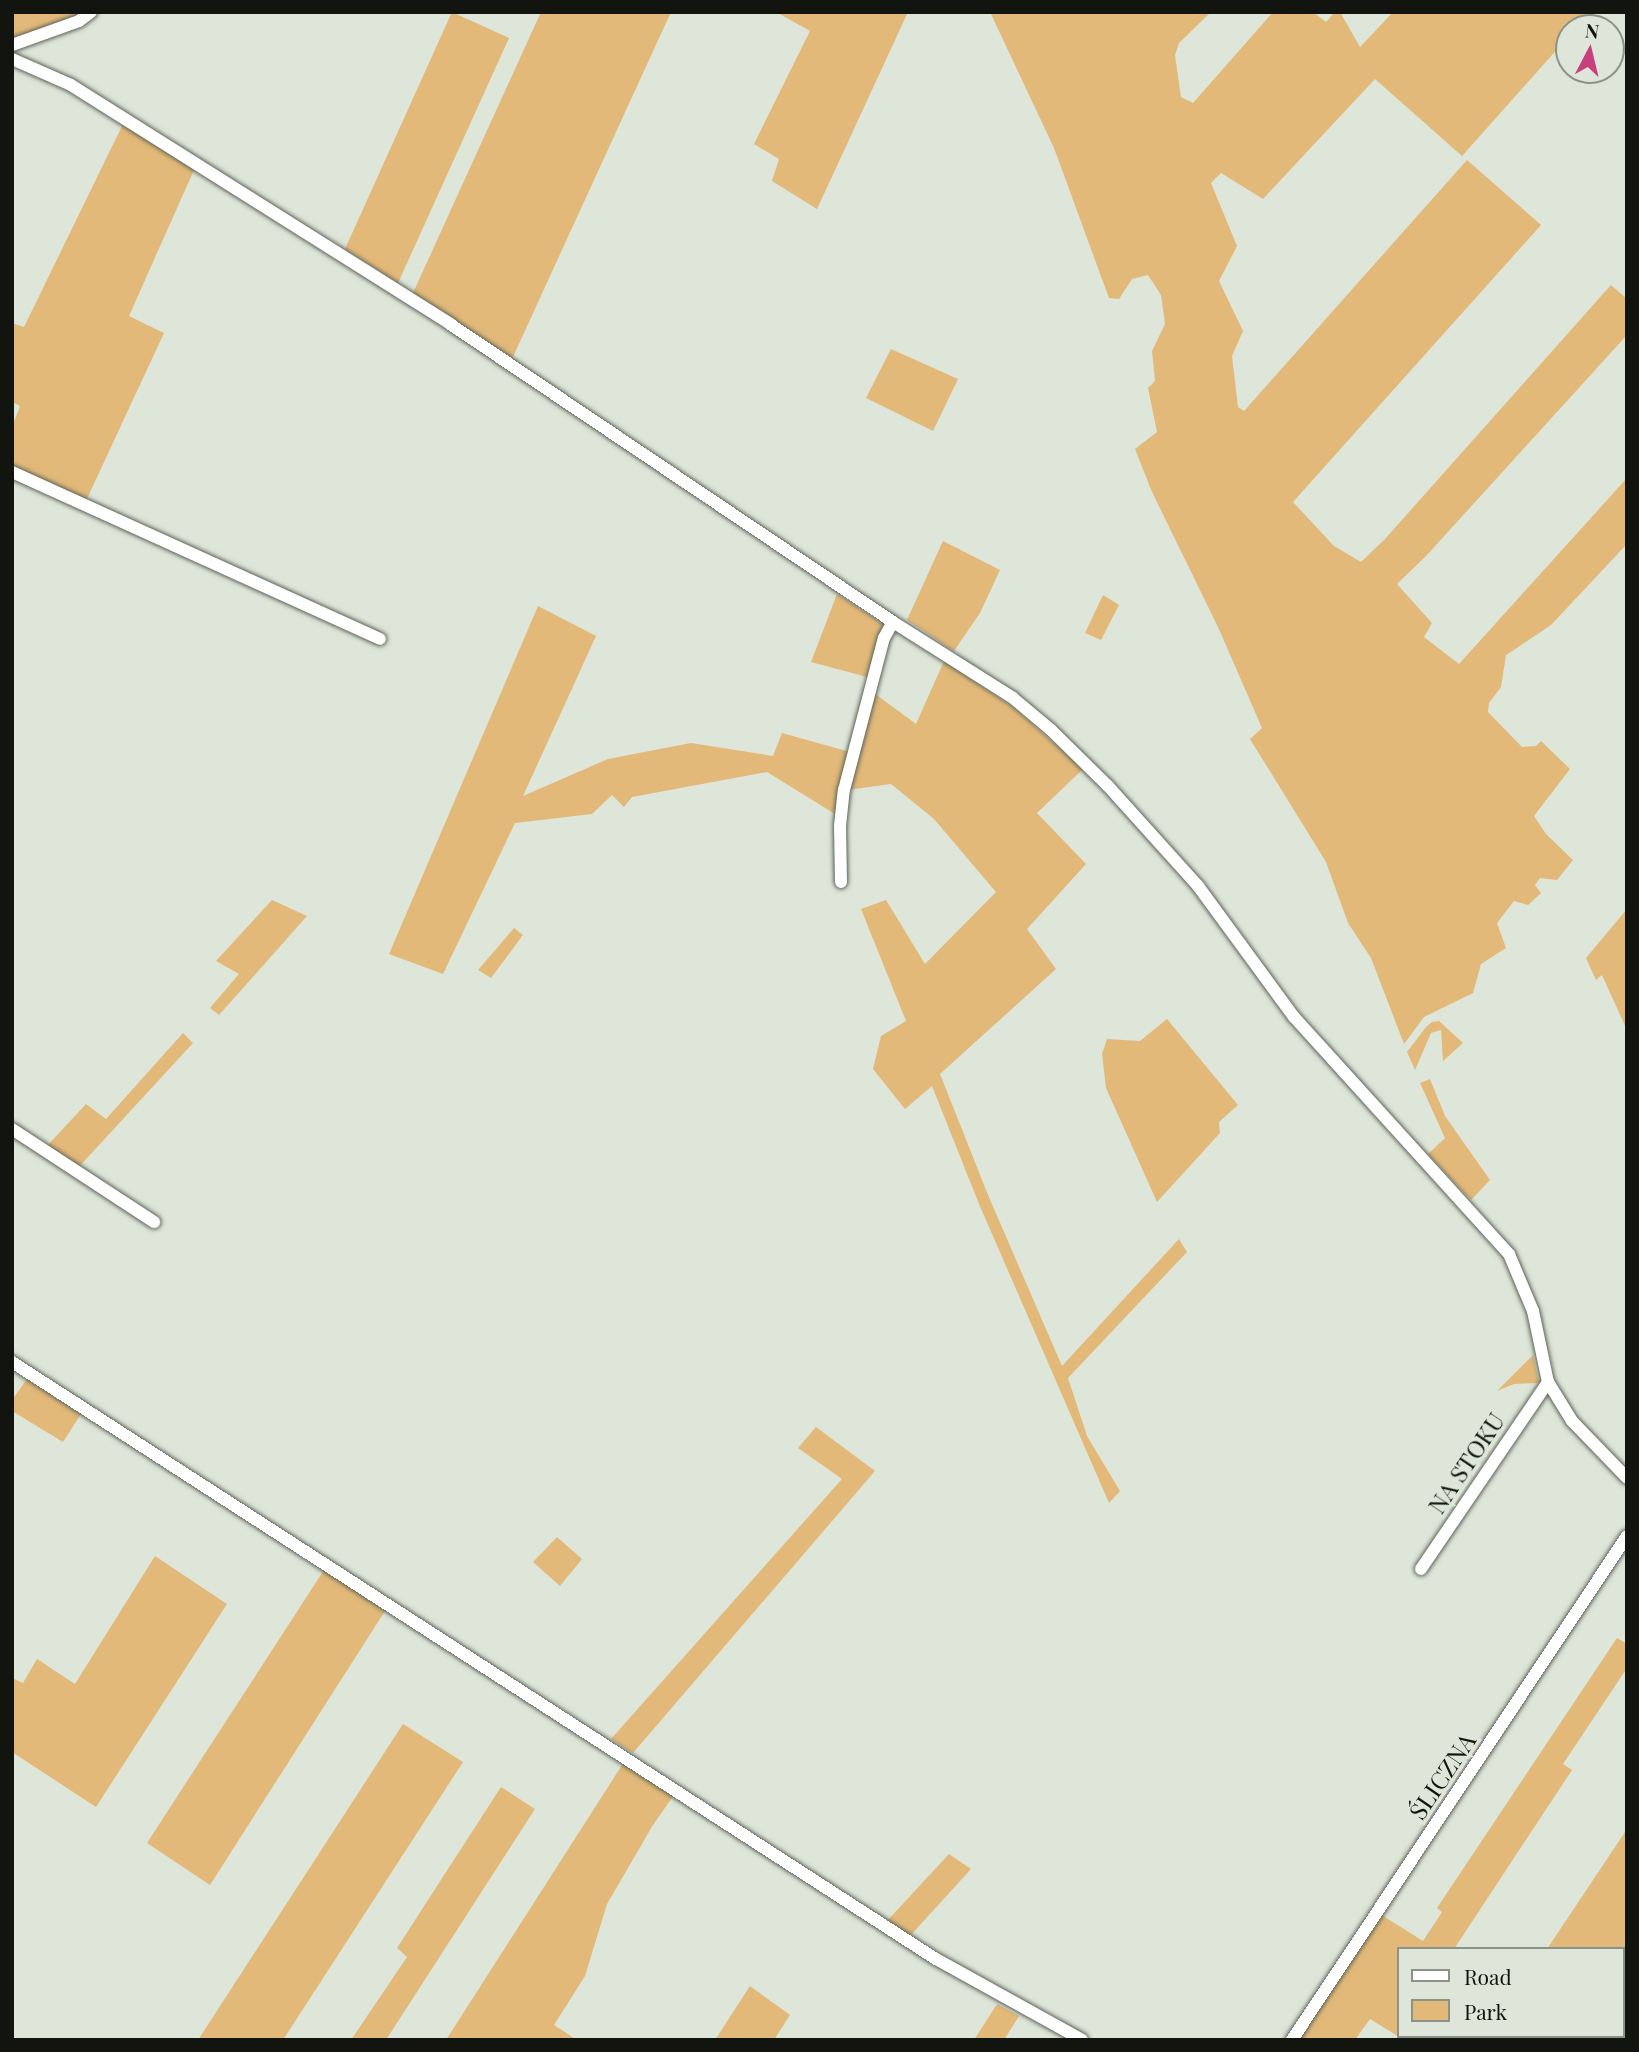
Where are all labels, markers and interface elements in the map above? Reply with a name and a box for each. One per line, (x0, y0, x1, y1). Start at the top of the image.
north arrow (1555, 14, 1625, 84)
text: N (1584, 16, 1601, 44)
street label: NA STOKU (1422, 1407, 1510, 1519)
street label: ŚLICZNA (1403, 1727, 1481, 1825)
legend (1398, 1947, 1625, 2038)
text: Road (1464, 1962, 1512, 1990)
text: Park (1464, 1997, 1507, 2025)

